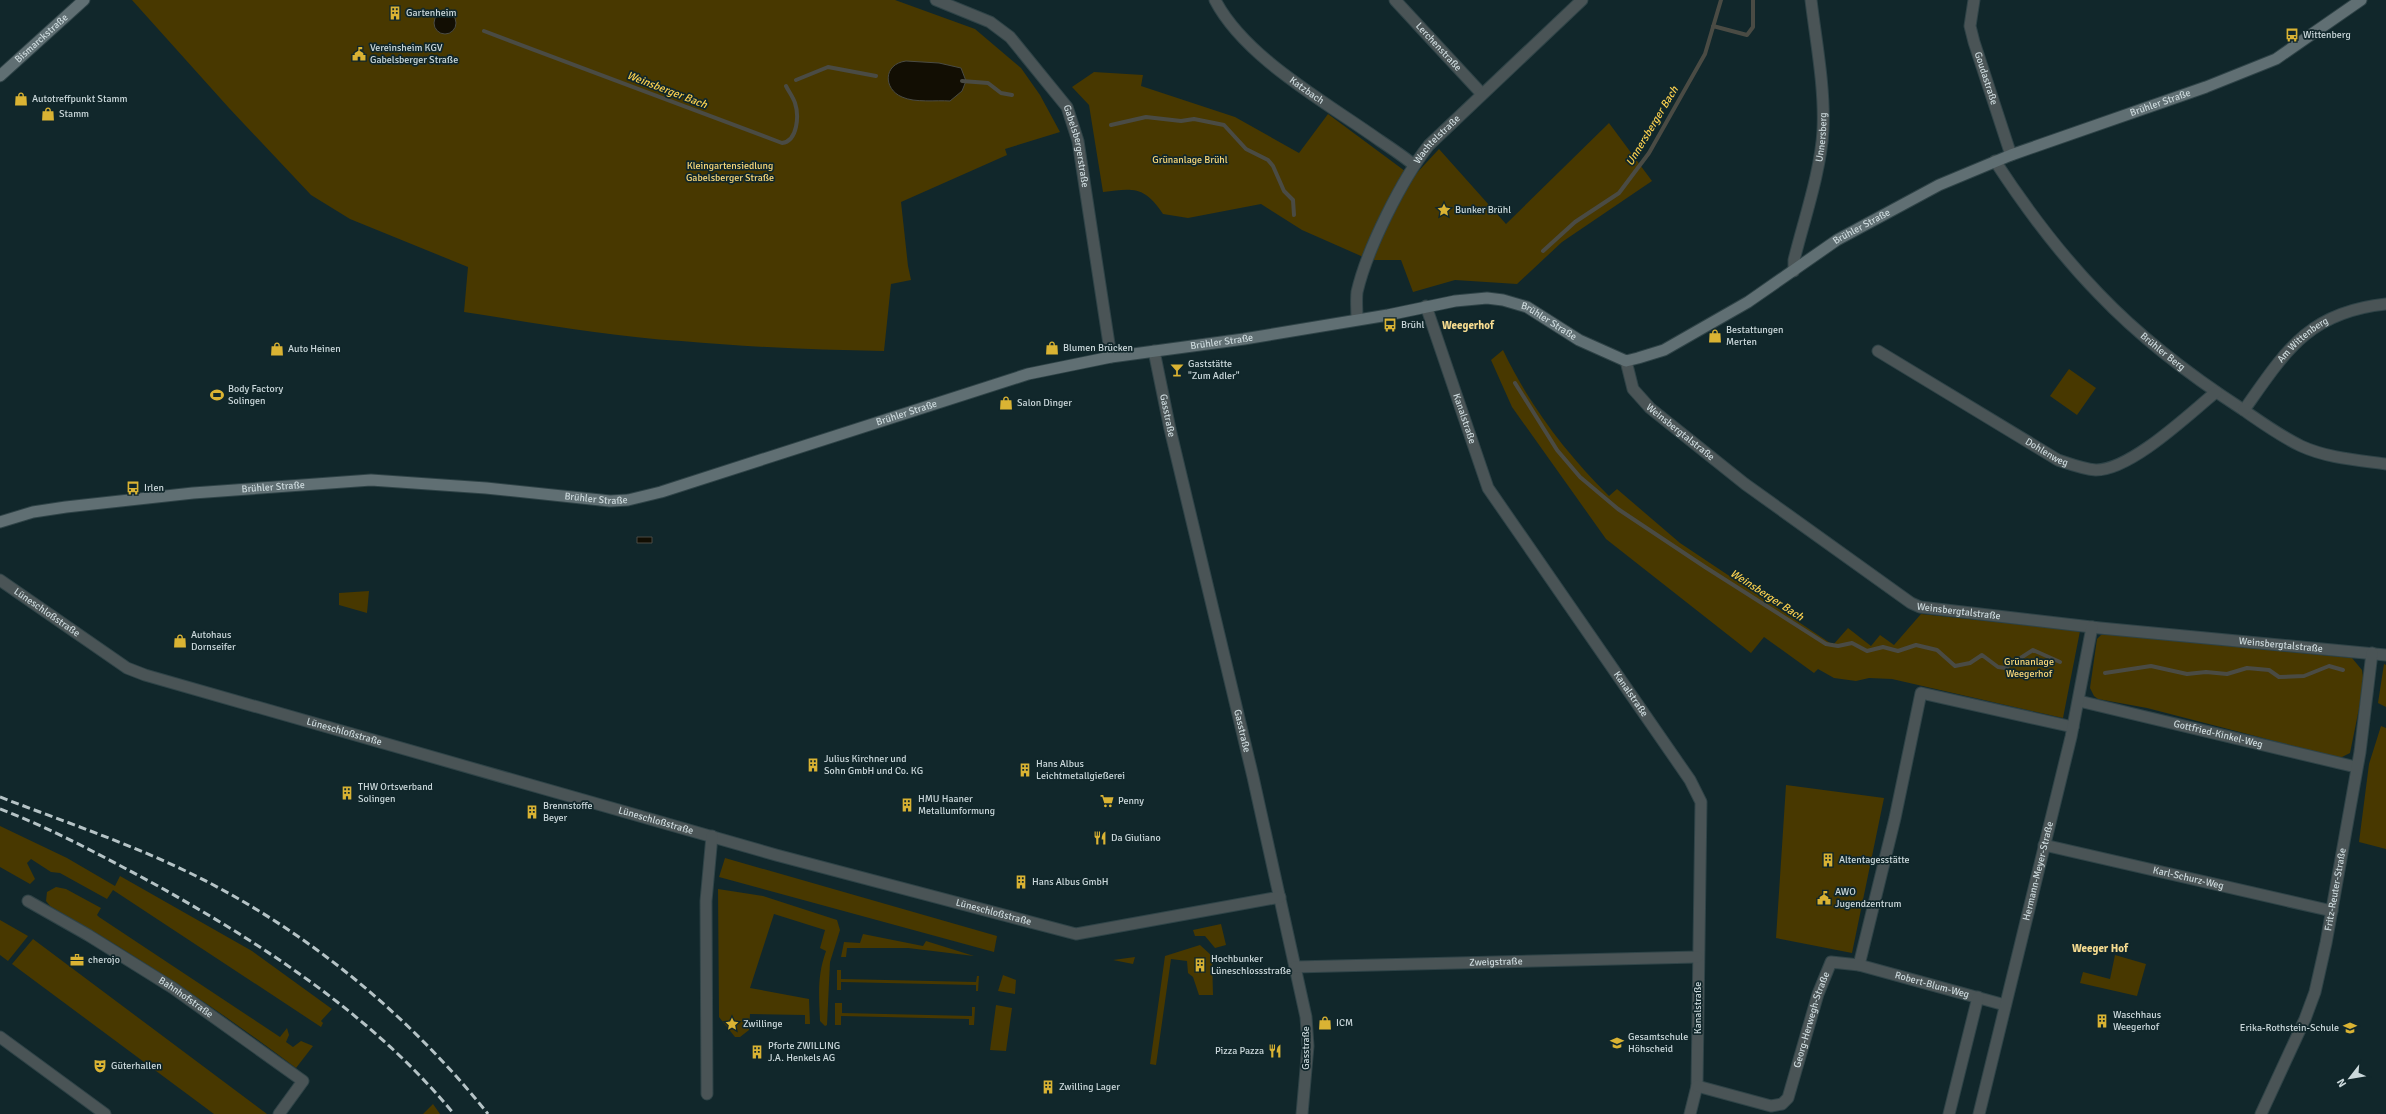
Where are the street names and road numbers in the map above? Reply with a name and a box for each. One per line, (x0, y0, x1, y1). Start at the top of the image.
street label: Bismarckstraße (13, 11, 71, 65)
street label: Lerchenstraße (1413, 20, 1464, 74)
street label: Goudastraße (1972, 50, 2000, 106)
street label: Katzbach (1287, 74, 1326, 107)
street label: Brühler Straße (2128, 87, 2192, 119)
street label: Gabelsbergerstraße (1061, 103, 1091, 189)
street label: Unnersberg (1813, 112, 1829, 163)
street label: Wachtelstraße (1411, 113, 1463, 166)
street label: Brühler Straße (1831, 206, 1892, 247)
street label: Brühler Straße (1520, 300, 1579, 343)
street label: Am Wittenberg (2275, 315, 2330, 365)
street label: Brühler Berg (2138, 330, 2187, 373)
street label: Brühler Straße (1190, 332, 1254, 352)
street label: Kanalstraße (1450, 392, 1479, 445)
street label: Gasstraße (1157, 393, 1178, 438)
street label: Brühler Straße (875, 398, 939, 428)
street label: Weinsbergtalstraße (1644, 401, 1717, 463)
street label: Dohlenweg (2023, 436, 2070, 469)
street label: Brühler Straße (241, 479, 305, 495)
street label: Brühler Straße (564, 490, 628, 507)
street label: Lüneschloßstraße (12, 585, 82, 640)
street label: Weinsbergtalstraße (1916, 601, 2001, 622)
street label: Weinsbergtalstraße (2238, 635, 2323, 655)
street label: Kanalstraße (1611, 669, 1650, 719)
street label: Gasstraße (1231, 708, 1253, 754)
street label: Lüneschloßstraße (305, 715, 383, 748)
street label: Gottfried-Kinkel-Weg (2172, 718, 2264, 751)
street label: Lüneschloßstraße (617, 804, 695, 837)
street label: Hermann-Meyer-Straße (2020, 820, 2056, 922)
street label: Fritz-Reuter-Straße (2322, 847, 2349, 932)
street label: Karl-Schurz-Weg (2152, 864, 2225, 892)
street label: Lüneschloßstraße (955, 897, 1033, 928)
street label: Zweigstraße (1469, 955, 1523, 969)
street label: Robert-Blum-Weg (1894, 969, 1971, 1001)
street label: Georg-Herwegh-Straße (1791, 970, 1832, 1069)
street label: Bahnhofstraße (156, 974, 215, 1021)
street label: Kanalstraße (1692, 982, 1704, 1034)
street label: Gasstraße (1300, 1026, 1312, 1070)

